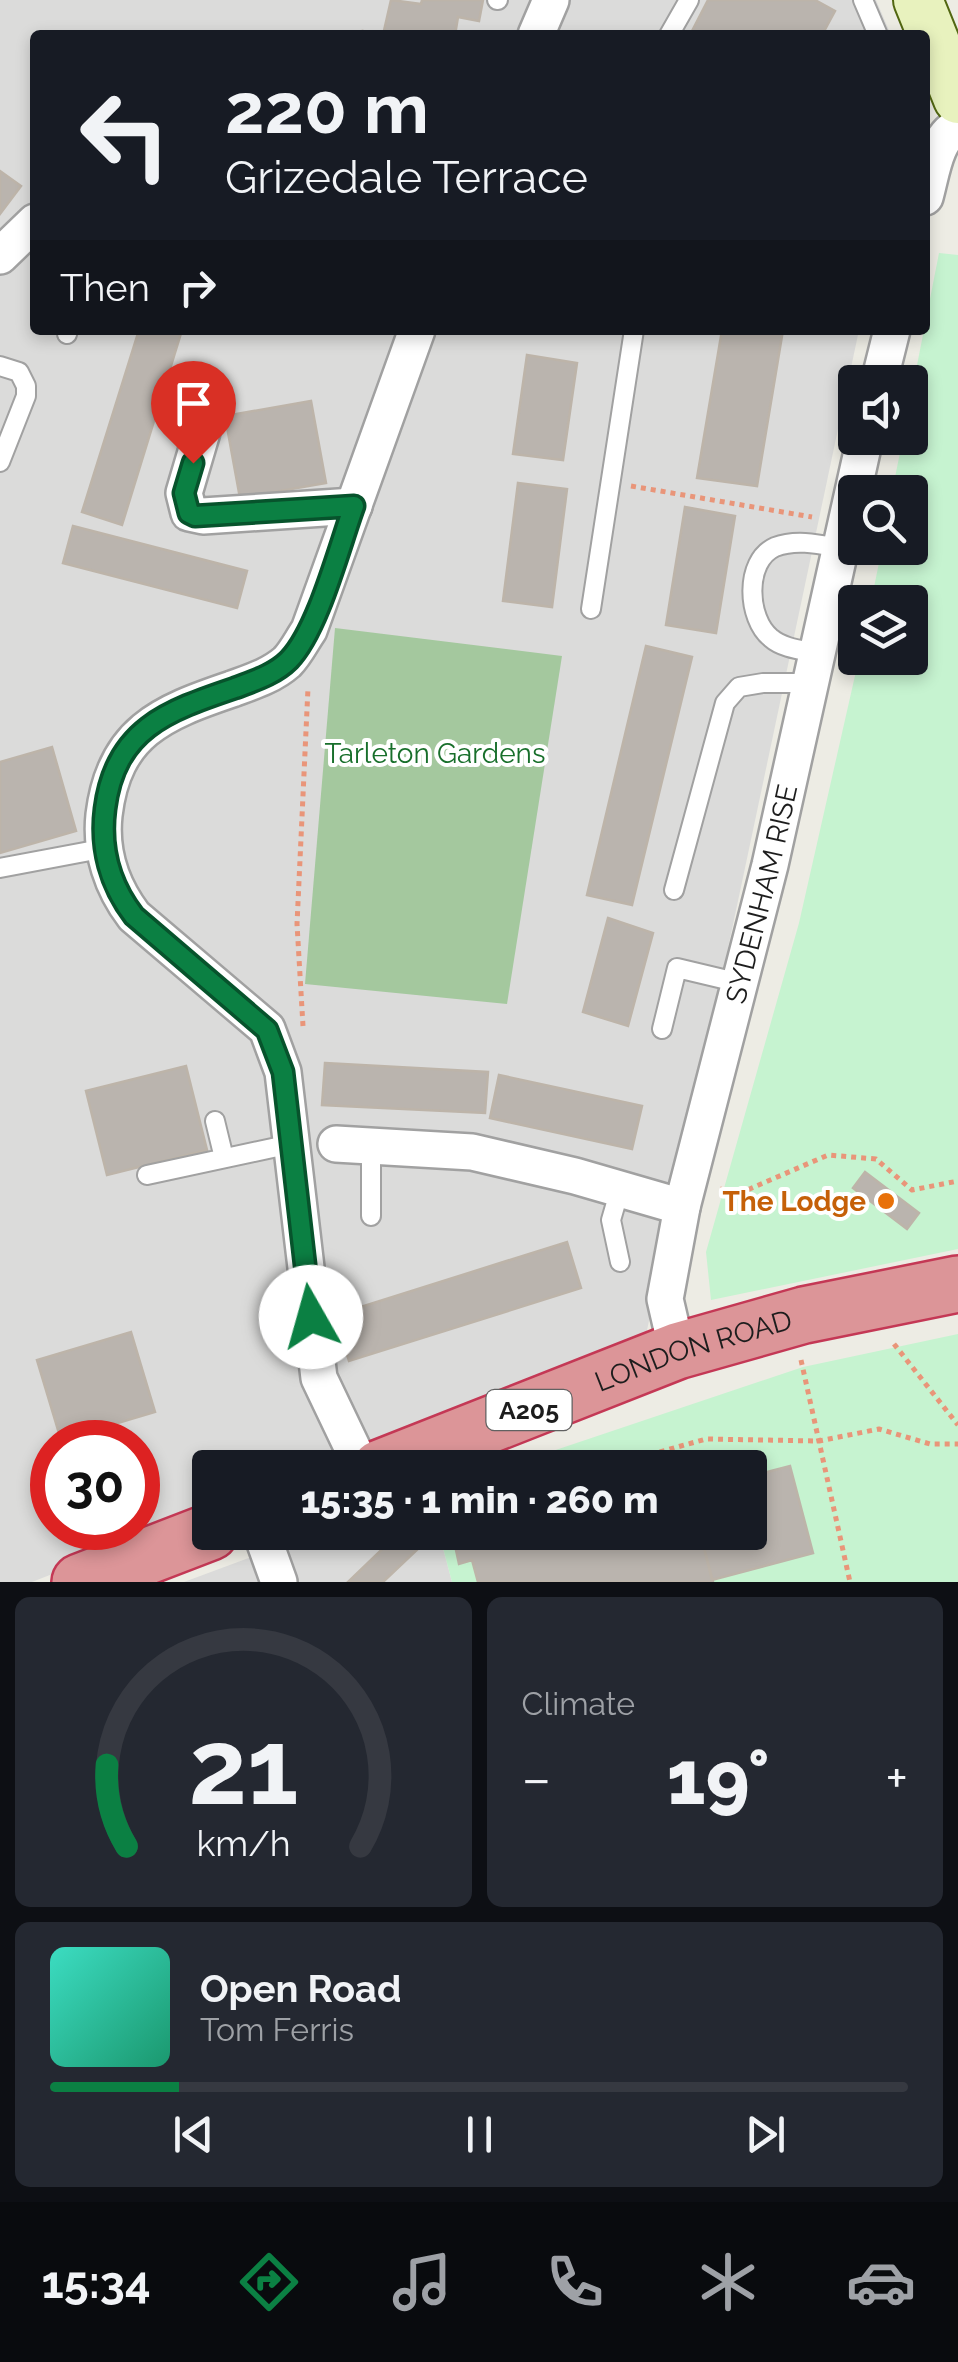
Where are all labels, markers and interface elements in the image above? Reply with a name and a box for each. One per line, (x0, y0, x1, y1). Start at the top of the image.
text: 220 m (225, 67, 429, 149)
icon: left (60, 70, 190, 200)
text: Grizedale Terrace (225, 151, 588, 204)
icon: right (170, 260, 225, 315)
text: Then (60, 265, 150, 310)
pin (151, 361, 236, 464)
map controls (838, 365, 928, 675)
button: sound (838, 365, 928, 455)
icon: arrive (166, 376, 221, 431)
button: search (838, 475, 928, 565)
button: layers (838, 585, 928, 675)
park label: Tarleton Gardens (325, 737, 545, 770)
street label: SYDENHAM RISE (719, 781, 804, 1007)
place label: The Lodge (722, 1185, 866, 1218)
marker: The Lodge (875, 1190, 897, 1212)
position arrow (259, 1265, 363, 1369)
street label: LONDON ROAD (590, 1303, 796, 1399)
road number: A205 (486, 1390, 572, 1430)
speed limit sign: 30 (30, 1420, 160, 1550)
text: 15:35 · 1 min · 260 m (300, 1477, 659, 1522)
text: Climate (522, 1685, 635, 1722)
text: 21 (188, 1706, 298, 1828)
text: 19° (667, 1733, 770, 1822)
text: − (522, 1746, 551, 1811)
text: + (885, 1746, 908, 1811)
text: km/h (196, 1822, 290, 1864)
text: Open Road (200, 1966, 401, 2011)
text: Tom Ferris (200, 2011, 354, 2048)
icon: previous (166, 2107, 221, 2162)
icon: pause (452, 2107, 507, 2162)
icon: next (738, 2107, 793, 2162)
icon: directions (234, 2247, 304, 2317)
icon: music (387, 2247, 457, 2317)
icon: phone (540, 2247, 610, 2317)
icon: climate (693, 2247, 763, 2317)
icon: car (846, 2247, 916, 2317)
text: 15:34 (42, 2256, 151, 2309)

